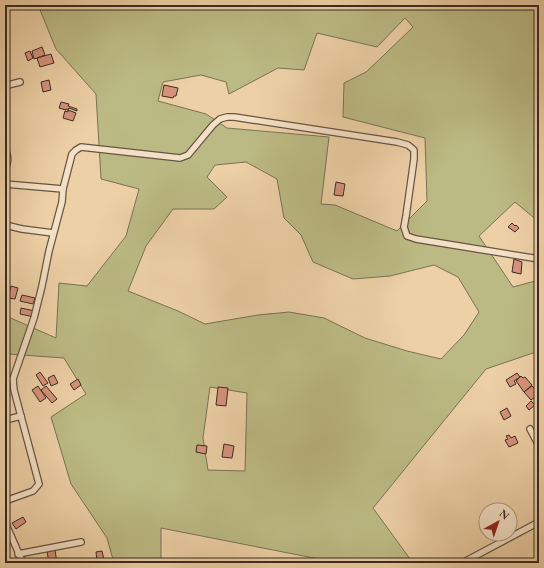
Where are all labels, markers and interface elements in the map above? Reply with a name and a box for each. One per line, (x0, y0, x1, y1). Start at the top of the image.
north arrow (478, 502, 518, 542)
text: N (497, 506, 512, 523)

